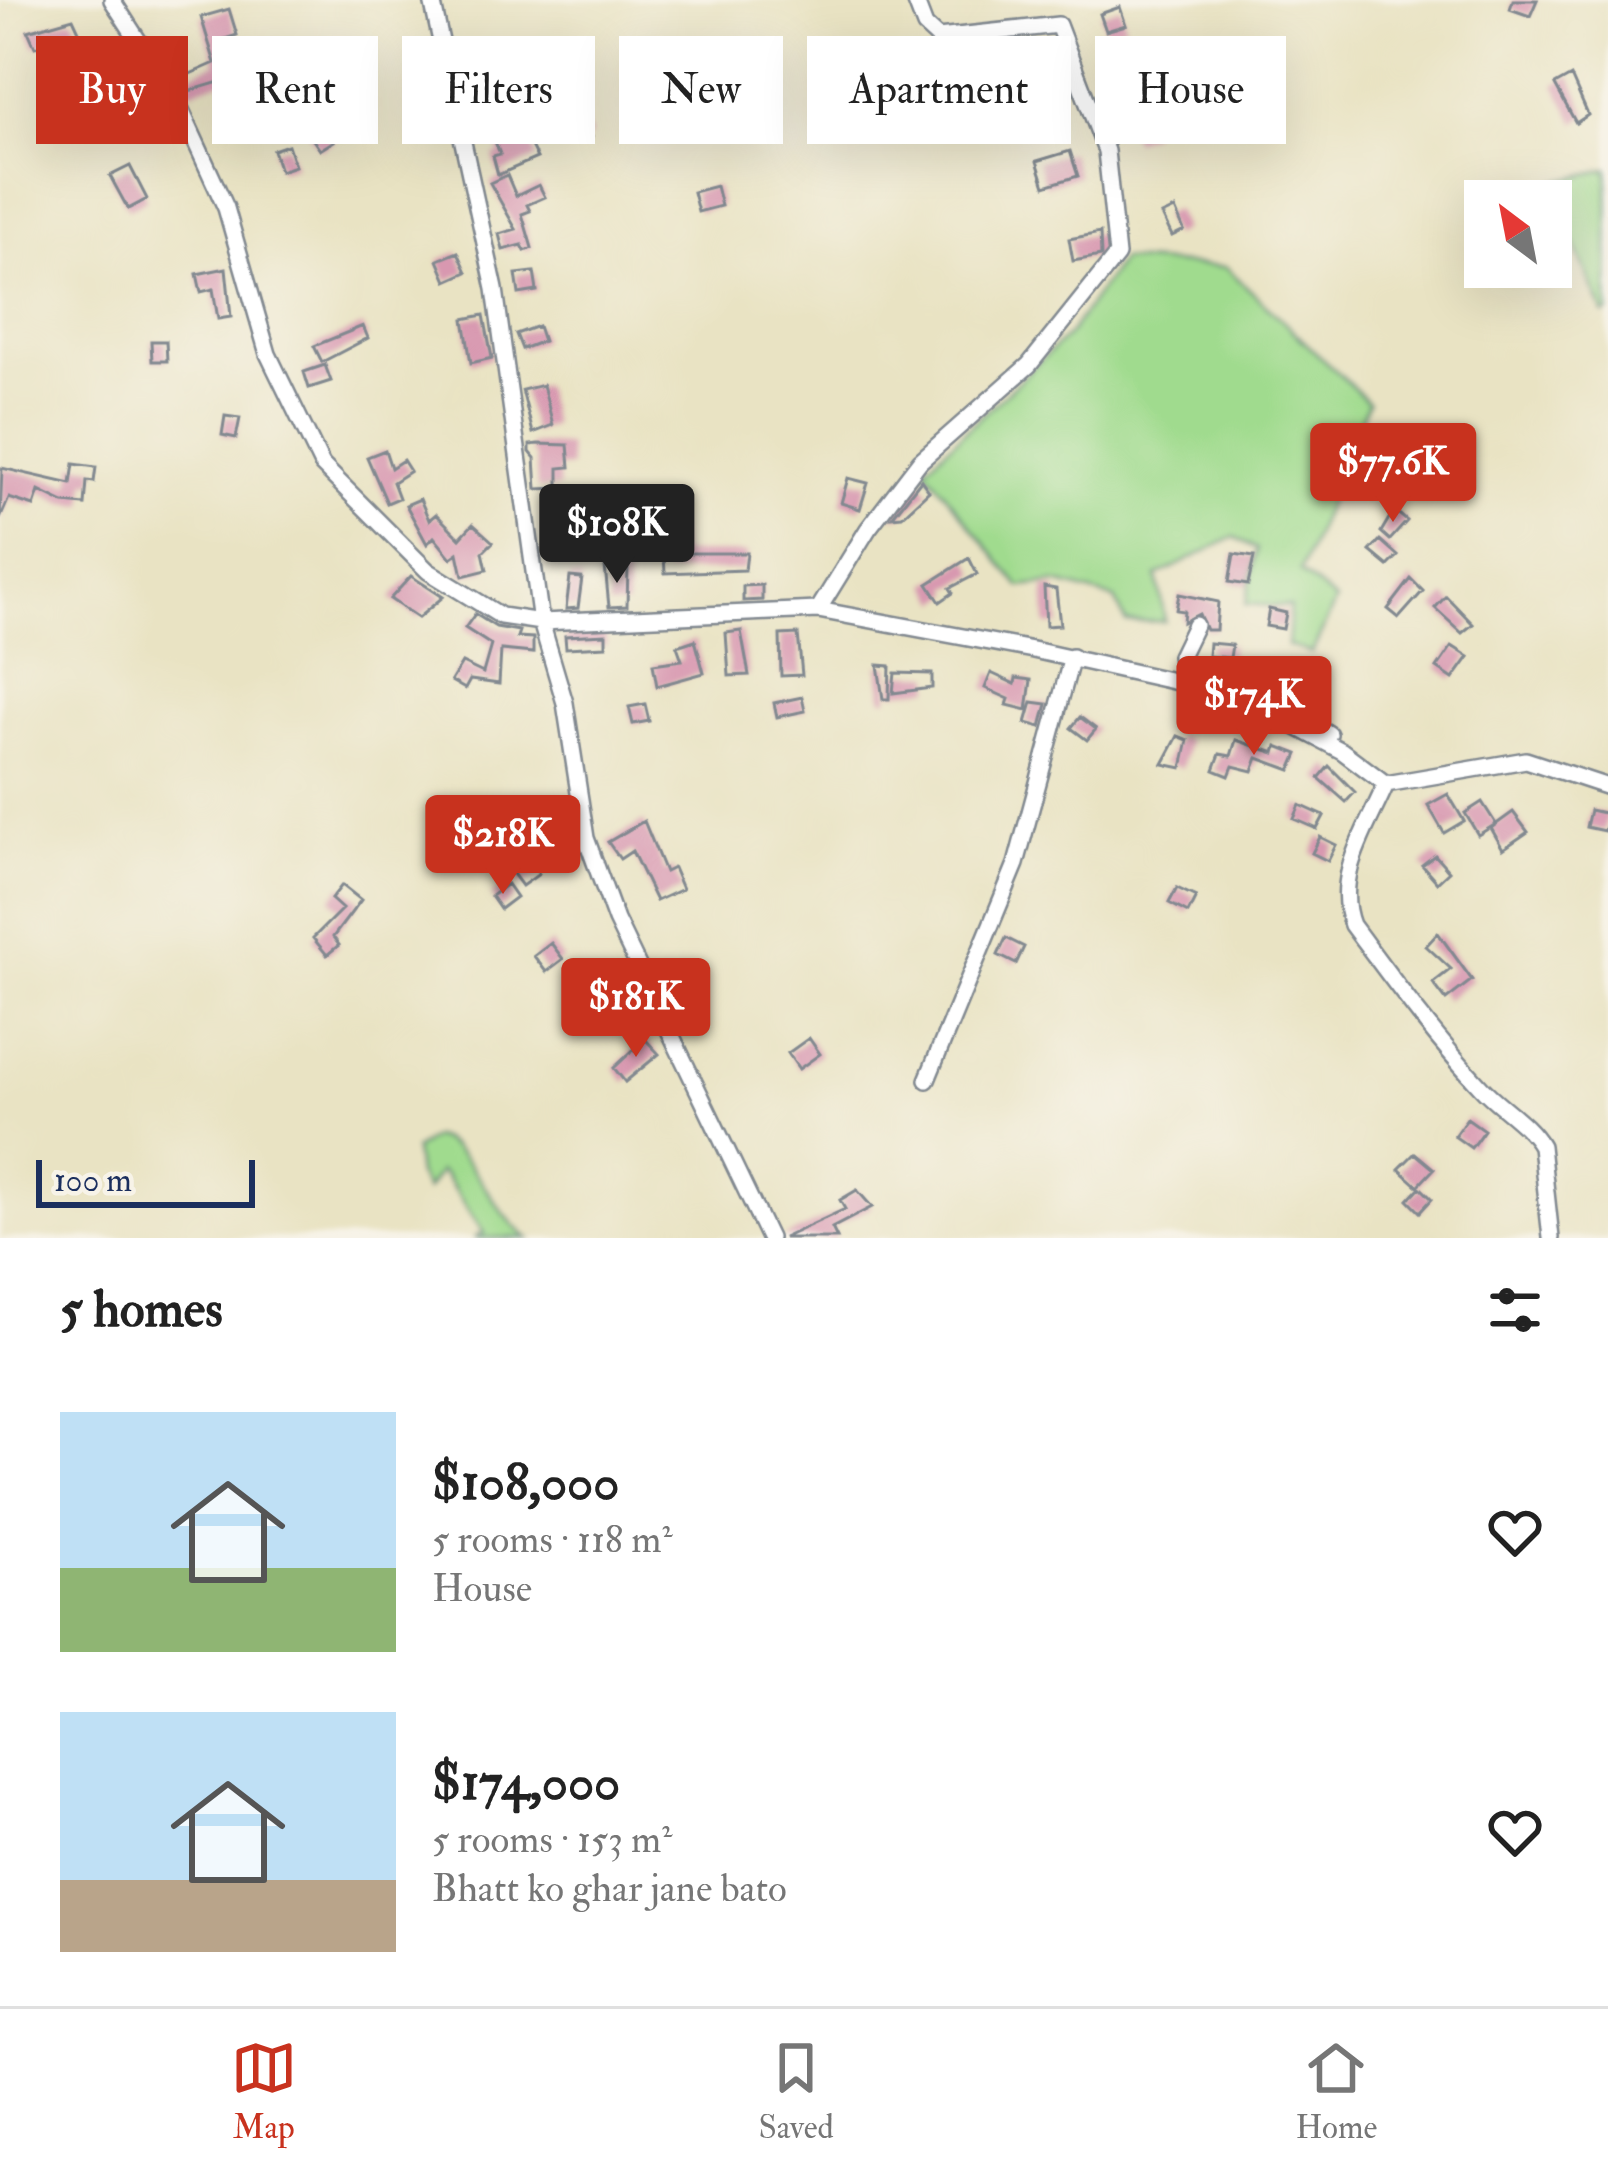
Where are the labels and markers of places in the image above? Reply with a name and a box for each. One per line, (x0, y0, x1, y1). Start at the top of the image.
pin: $77.6K (1295, 423, 1491, 525)
pin: $108K (533, 484, 701, 586)
pin: $174K (1170, 656, 1338, 758)
pin: $218K (419, 795, 587, 897)
pin: $181K (552, 958, 720, 1060)

